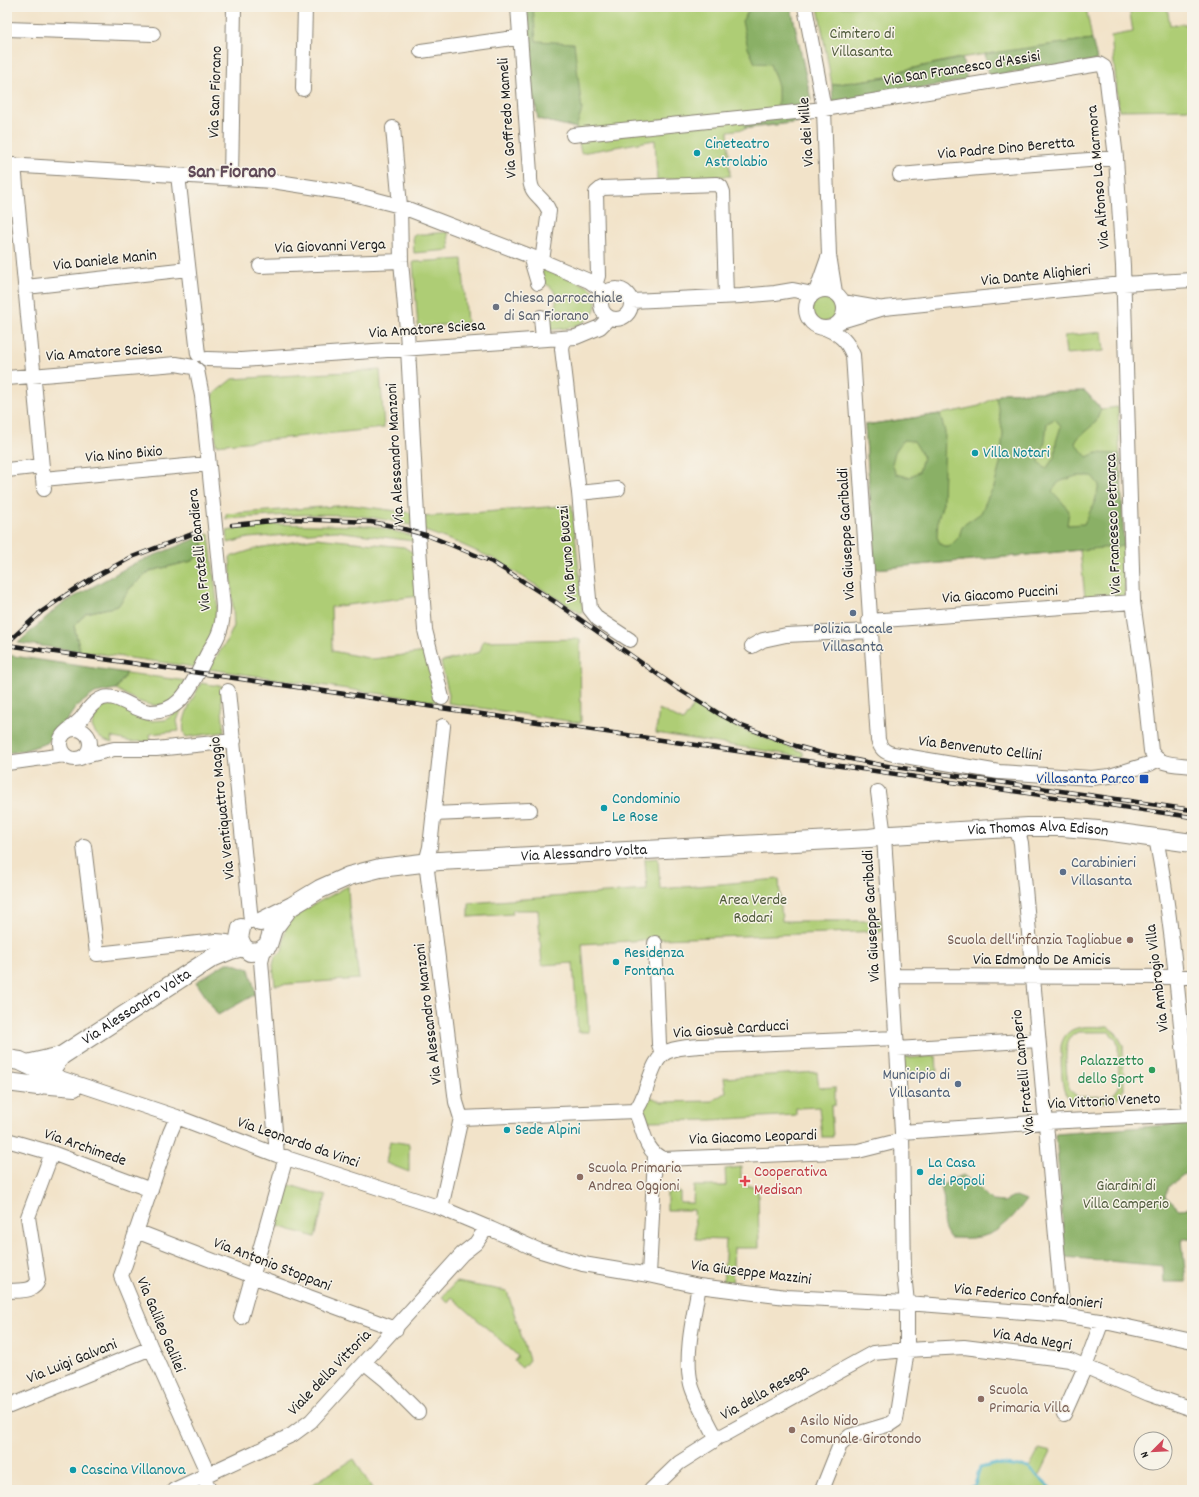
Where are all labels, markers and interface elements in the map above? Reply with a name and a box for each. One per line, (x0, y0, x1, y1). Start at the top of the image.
park label: Cimitero di Villasanta (830, 23, 894, 64)
street label: Via San Fiorano (203, 45, 229, 139)
street label: Via San Francesco d'Assisi (882, 45, 1042, 93)
street label: Via Goffredo Mameli (492, 57, 524, 179)
street label: Via dei Mille (793, 96, 821, 168)
street label: Via Alfonso La Marmora (1081, 104, 1117, 250)
street label: Via Padre Dino Beretta (937, 132, 1076, 166)
place label: Cineteatro Astrolabio (705, 133, 770, 174)
marker: Cineteatro Astrolabio (692, 148, 702, 158)
district label: San Fiorano (188, 159, 276, 187)
street label: Via Giovanni Verga (274, 234, 386, 260)
street label: Via Daniele Manin (52, 244, 158, 278)
street label: Via Dante Alighieri (980, 259, 1092, 293)
place label: Chiesa parrocchiale di San Fiorano (504, 287, 622, 328)
marker: Chiesa parrocchiale di San Fiorano (491, 302, 501, 312)
street label: Via Amatore Sciesa (368, 314, 486, 346)
street label: Via Amatore Sciesa (45, 337, 163, 369)
street label: Via Alessandro Manzoni (381, 383, 411, 525)
street label: Via Nino Bixio (84, 440, 164, 470)
place label: Villa Notari (983, 442, 1050, 465)
marker: Villa Notari (970, 448, 980, 458)
street label: Via Francesco Petrarca (1100, 453, 1128, 595)
street label: Via Giuseppe Garibaldi (832, 467, 862, 601)
street label: Via Fratelli Bandiera (182, 487, 218, 612)
street label: Via Bruno Buozzi (552, 505, 584, 603)
street label: Via Giacomo Puccini (941, 579, 1059, 611)
marker: Polizia Locale Villasanta (848, 608, 858, 618)
place label: Polizia Locale Villasanta (813, 618, 893, 659)
street label: Via Benvenuto Cellini (917, 730, 1043, 768)
street label: Via Ventiquattro Maggio (204, 735, 242, 881)
place label: Villasanta Parco (1036, 768, 1135, 791)
marker: Villasanta Parco (1138, 773, 1150, 785)
place label: Condominio Le Rose (612, 788, 680, 829)
marker: Condominio Le Rose (599, 803, 609, 813)
street label: Via Thomas Alva Edison (967, 815, 1110, 843)
street label: Via Alessandro Volta (520, 838, 648, 868)
street label: Via Giuseppe Garibaldi (857, 849, 887, 983)
place label: Carabinieri Villasanta (1071, 852, 1136, 893)
marker: Carabinieri Villasanta (1058, 867, 1068, 877)
park label: Area Verde Rodari (719, 889, 787, 930)
street label: Via Ambrogio Villa (1140, 923, 1176, 1033)
place label: Scuola dell'infanzia Tagliabue (947, 929, 1122, 952)
marker: Scuola dell'infanzia Tagliabue (1125, 935, 1135, 945)
street label: Via Alessandro Manzoni (409, 942, 449, 1086)
place label: Residenza Fontana (624, 942, 685, 983)
street label: Via Edmondo De Amicis (973, 949, 1111, 972)
marker: Residenza Fontana (611, 957, 621, 967)
street label: Via Alessandro Volta (77, 963, 196, 1051)
street label: Via Fratelli Camperio (1006, 1008, 1042, 1136)
street label: Via Giosuè Carducci (673, 1014, 790, 1046)
place label: Palazzetto dello Sport (1078, 1050, 1144, 1091)
place label: Municipio di Villasanta (883, 1064, 950, 1105)
marker: Palazzetto dello Sport (1147, 1065, 1157, 1075)
marker: Municipio di Villasanta (953, 1079, 963, 1089)
street label: Via Vittorio Veneto (1047, 1088, 1161, 1116)
street label: Via Leonardo da Vinci (234, 1111, 362, 1175)
place label: Sede Alpini (515, 1119, 581, 1142)
street label: Via Archimede (41, 1123, 129, 1173)
street label: Via Giacomo Leopardi (689, 1124, 817, 1152)
marker: Sede Alpini (502, 1125, 512, 1135)
place label: La Casa dei Popoli (928, 1152, 985, 1193)
place label: Scuola Primaria Andrea Oggioni (588, 1157, 682, 1198)
place label: Cooperativa Medisan (754, 1161, 828, 1202)
marker: La Casa dei Popoli (915, 1167, 925, 1177)
marker: Scuola Primaria Andrea Oggioni (575, 1172, 585, 1182)
marker: Cooperativa Medisan (739, 1175, 751, 1187)
park label: Giardini di Villa Camperio (1083, 1175, 1169, 1216)
street label: Via Antonio Stoppani (210, 1232, 334, 1298)
street label: Via Giuseppe Mazzini (689, 1254, 813, 1292)
street label: Via Galileo Galilei (130, 1274, 191, 1376)
street label: Via Federico Confalonieri (953, 1278, 1104, 1316)
street label: Via Ada Negri (991, 1322, 1073, 1358)
street label: Viale della Vittoria (283, 1324, 377, 1421)
street label: Via Luigi Galvani (23, 1333, 121, 1391)
street label: Via della Resega (716, 1359, 814, 1427)
place label: Scuola Primaria Villa (989, 1379, 1070, 1420)
marker: Scuola Primaria Villa (976, 1394, 986, 1404)
place label: Asilo Nido Comunale Girotondo (800, 1410, 921, 1451)
marker: Asilo Nido Comunale Girotondo (787, 1425, 797, 1435)
north arrow (1133, 1431, 1173, 1471)
text: N (1137, 1448, 1154, 1460)
place label: Cascina Villanova (81, 1459, 186, 1482)
marker: Cascina Villanova (68, 1465, 78, 1475)

